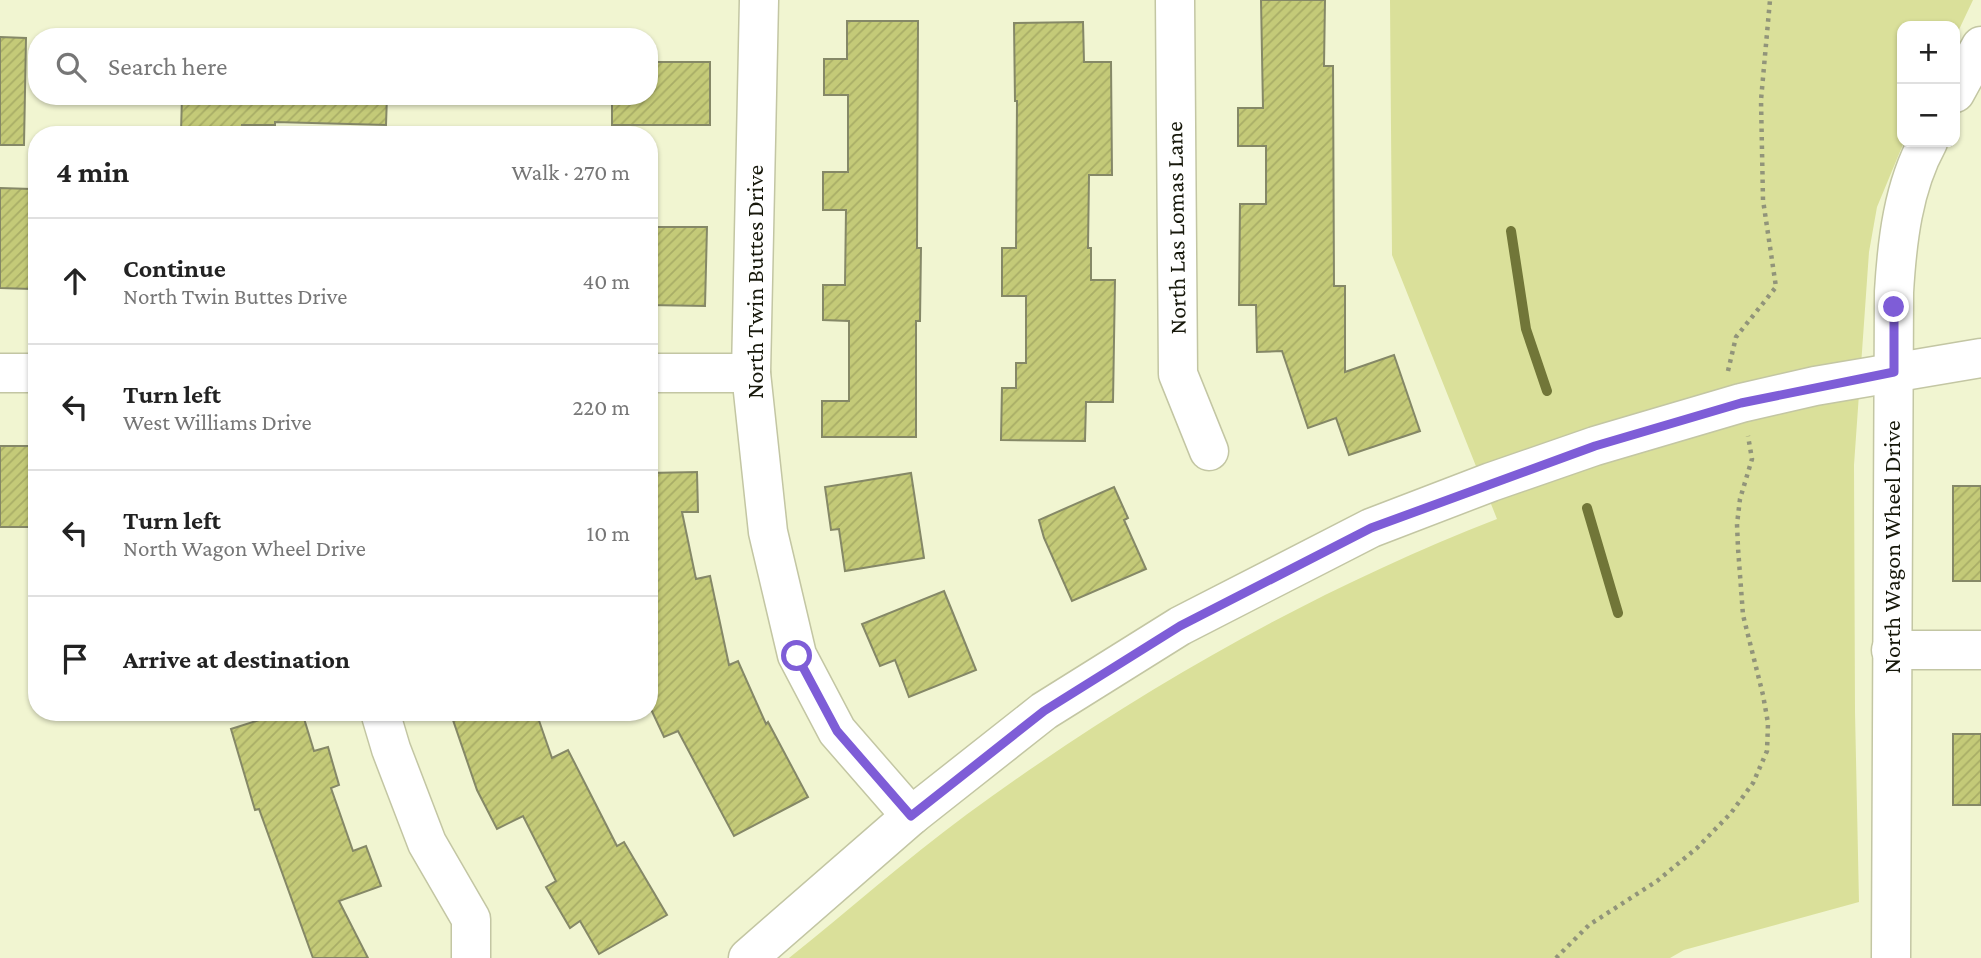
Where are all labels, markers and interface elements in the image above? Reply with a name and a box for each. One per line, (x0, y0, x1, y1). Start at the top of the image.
map controls (1897, 21, 1960, 147)
button: + (1897, 21, 1960, 84)
search box (28, 28, 658, 105)
icon: search (52, 48, 90, 86)
text: Search here (108, 52, 227, 81)
button: − (1897, 84, 1960, 147)
street label: North Las Lomas Lane (1160, 121, 1191, 335)
text: 4 min (56, 155, 129, 188)
text: Walk · 270 m (511, 159, 630, 185)
street label: North Twin Buttes Drive (741, 165, 768, 399)
text: Continue (123, 254, 226, 283)
icon: ahead (56, 262, 94, 300)
text: 40 m (582, 268, 630, 294)
text: North Twin Buttes Drive (123, 283, 347, 309)
route end (1878, 291, 1909, 322)
text: Turn left (123, 380, 221, 409)
icon: left (56, 388, 94, 426)
text: 220 m (572, 394, 630, 420)
text: West Williams Drive (123, 409, 312, 435)
street label: North Wagon Wheel Drive (1878, 420, 1905, 674)
text: Turn left (123, 506, 221, 535)
icon: left (56, 514, 94, 552)
text: 10 m (587, 520, 630, 546)
text: North Wagon Wheel Drive (123, 535, 366, 561)
icon: arrive (56, 640, 94, 678)
route start (781, 640, 812, 671)
text: Arrive at destination (123, 645, 350, 674)

